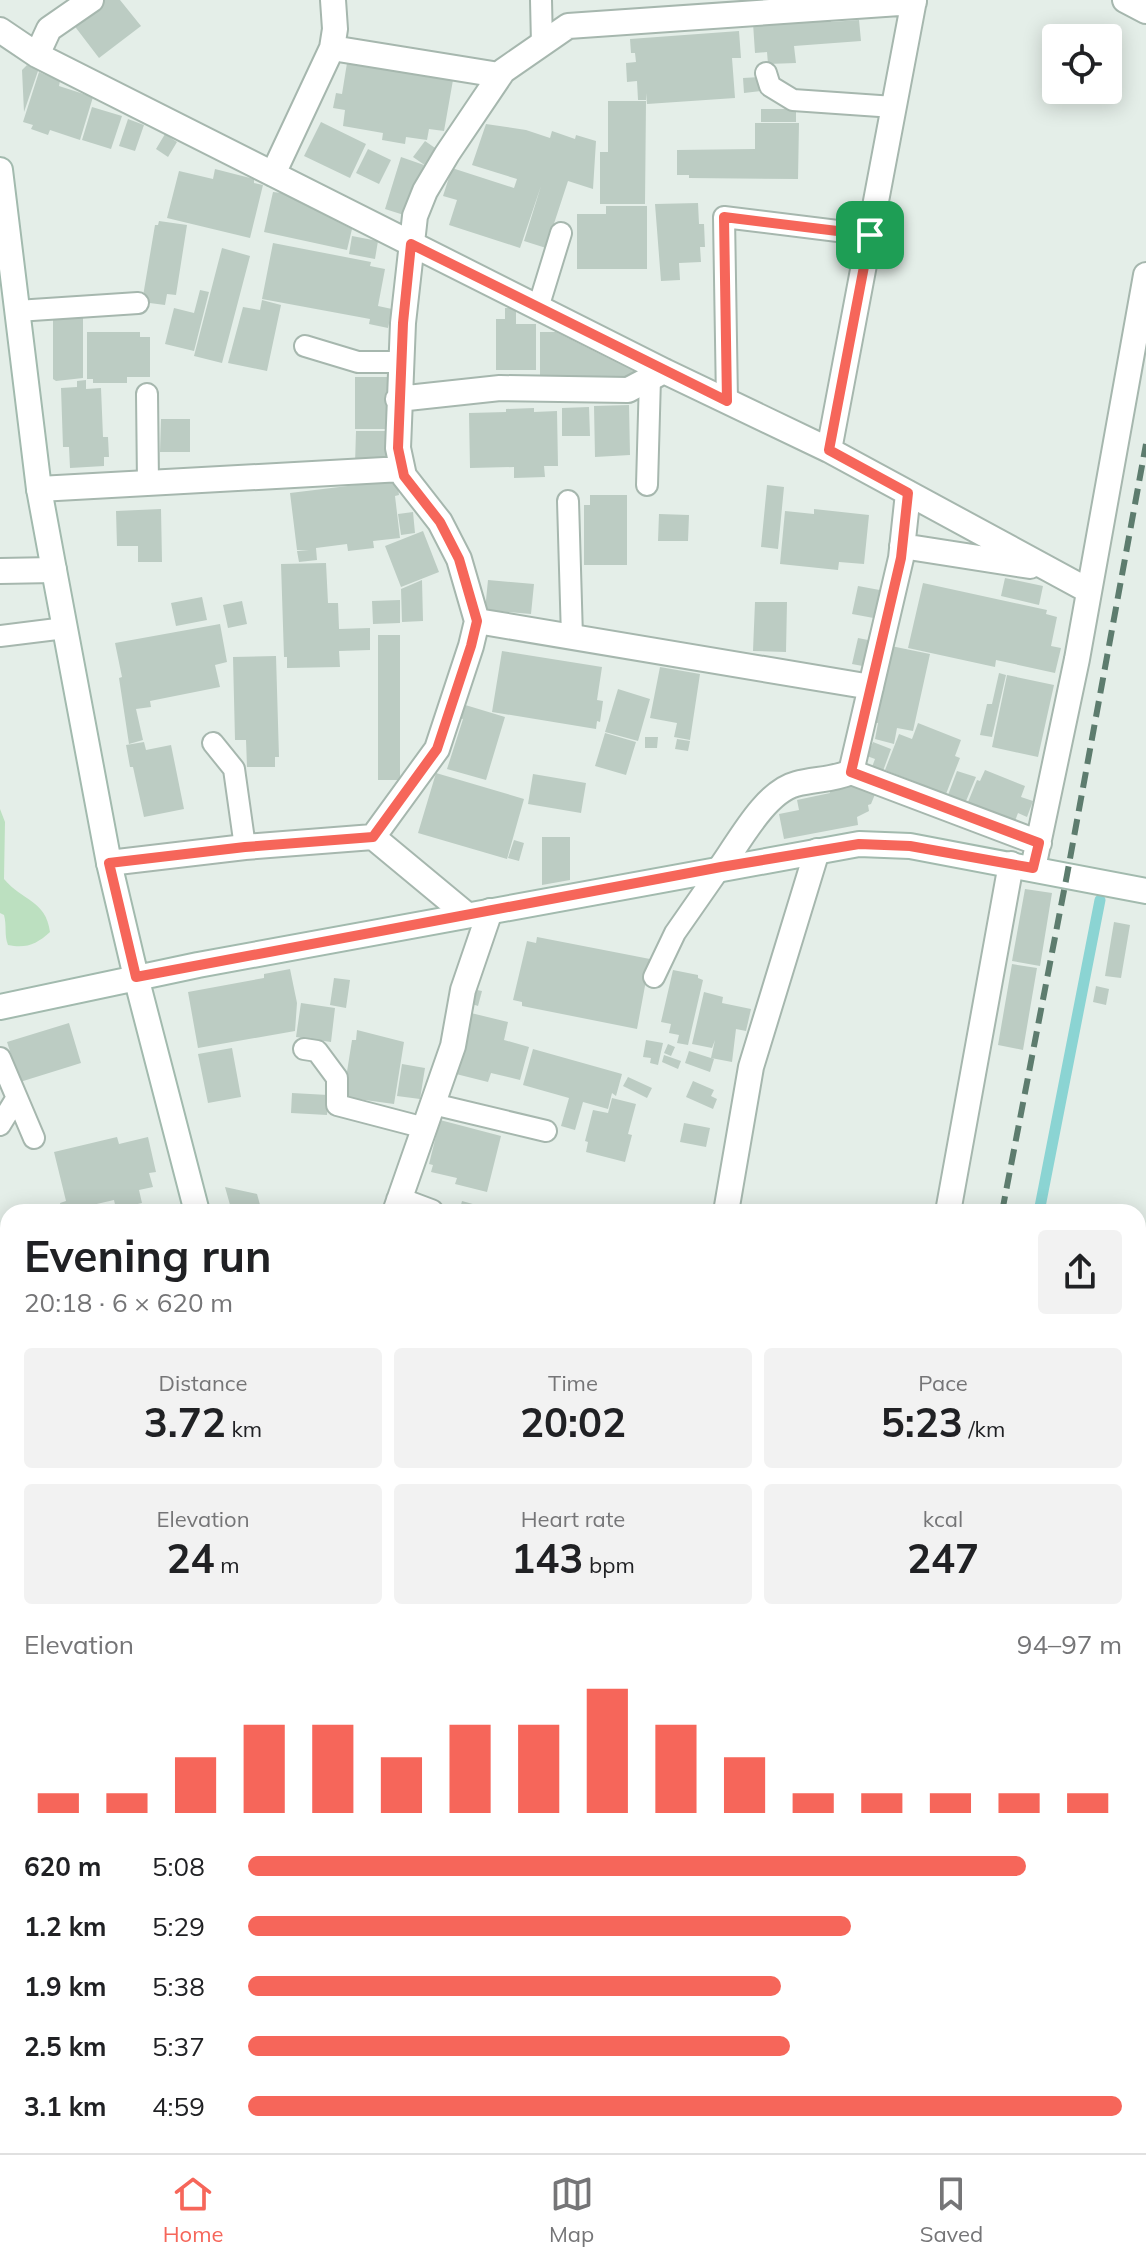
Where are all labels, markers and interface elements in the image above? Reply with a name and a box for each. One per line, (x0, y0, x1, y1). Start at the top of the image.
map controls (1042, 24, 1122, 104)
button: locate (1042, 24, 1122, 104)
pin (836, 201, 904, 269)
icon: arrive (848, 213, 892, 257)
text: Evening run (24, 1228, 271, 1283)
button: share (1038, 1230, 1122, 1314)
text: 20:18 · 6 × 620 m (24, 1286, 233, 1319)
text: Distance (159, 1369, 247, 1397)
text: Time (548, 1369, 598, 1397)
text: Pace (918, 1369, 968, 1397)
text: 3.72 (144, 1397, 226, 1447)
text: 20:02 (520, 1397, 626, 1447)
text: 5:23 (881, 1397, 963, 1447)
text: km (226, 1415, 262, 1443)
text: /km (963, 1415, 1005, 1443)
text: Elevation (156, 1505, 250, 1533)
text: Heart rate (521, 1505, 625, 1533)
text: kcal (923, 1505, 963, 1533)
text: 24 (166, 1533, 214, 1583)
text: 143 (511, 1533, 583, 1583)
text: 247 (907, 1533, 979, 1583)
text: m (214, 1551, 240, 1579)
text: bpm (583, 1551, 635, 1579)
text: Elevation (24, 1628, 134, 1661)
text: 94–97 m (1017, 1628, 1122, 1661)
text: 620 m (24, 1850, 101, 1883)
text: 5:08 (152, 1850, 205, 1883)
text: 1.2 km (24, 1910, 107, 1943)
text: 5:29 (152, 1910, 205, 1943)
text: 1.9 km (24, 1970, 107, 2003)
text: 5:38 (152, 1970, 205, 2003)
text: 2.5 km (24, 2030, 107, 2063)
text: 5:37 (152, 2030, 205, 2063)
text: 3.1 km (24, 2090, 107, 2123)
text: 4:59 (152, 2090, 205, 2123)
tab: Home (163, 2172, 223, 2248)
tab: Map (549, 2172, 594, 2248)
tab: Saved (920, 2172, 983, 2248)

